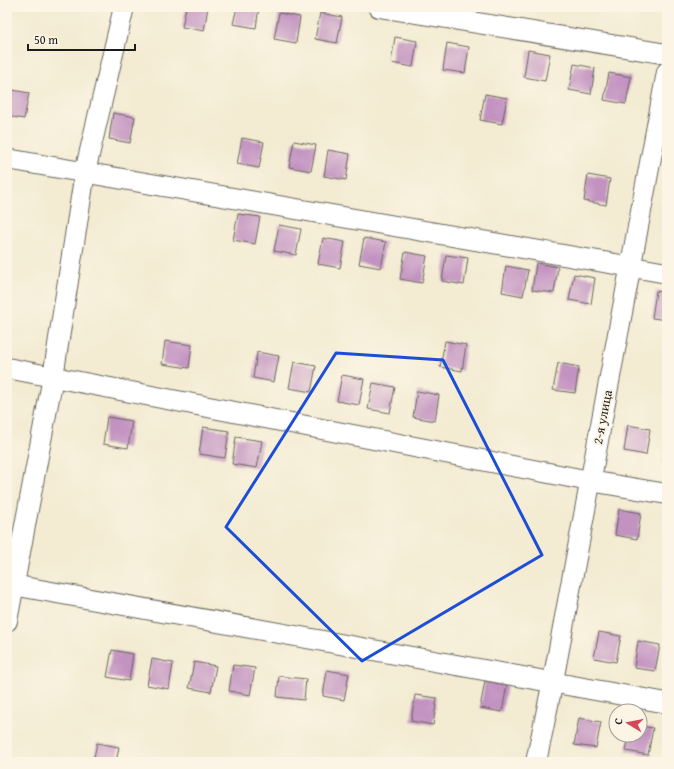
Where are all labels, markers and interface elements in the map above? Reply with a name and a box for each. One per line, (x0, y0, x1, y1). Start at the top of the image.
scale bar (28, 26, 135, 52)
text: 50 m (34, 31, 58, 48)
street label: 2-я улица (588, 387, 617, 446)
north arrow (608, 703, 648, 743)
text: С (610, 717, 627, 726)

